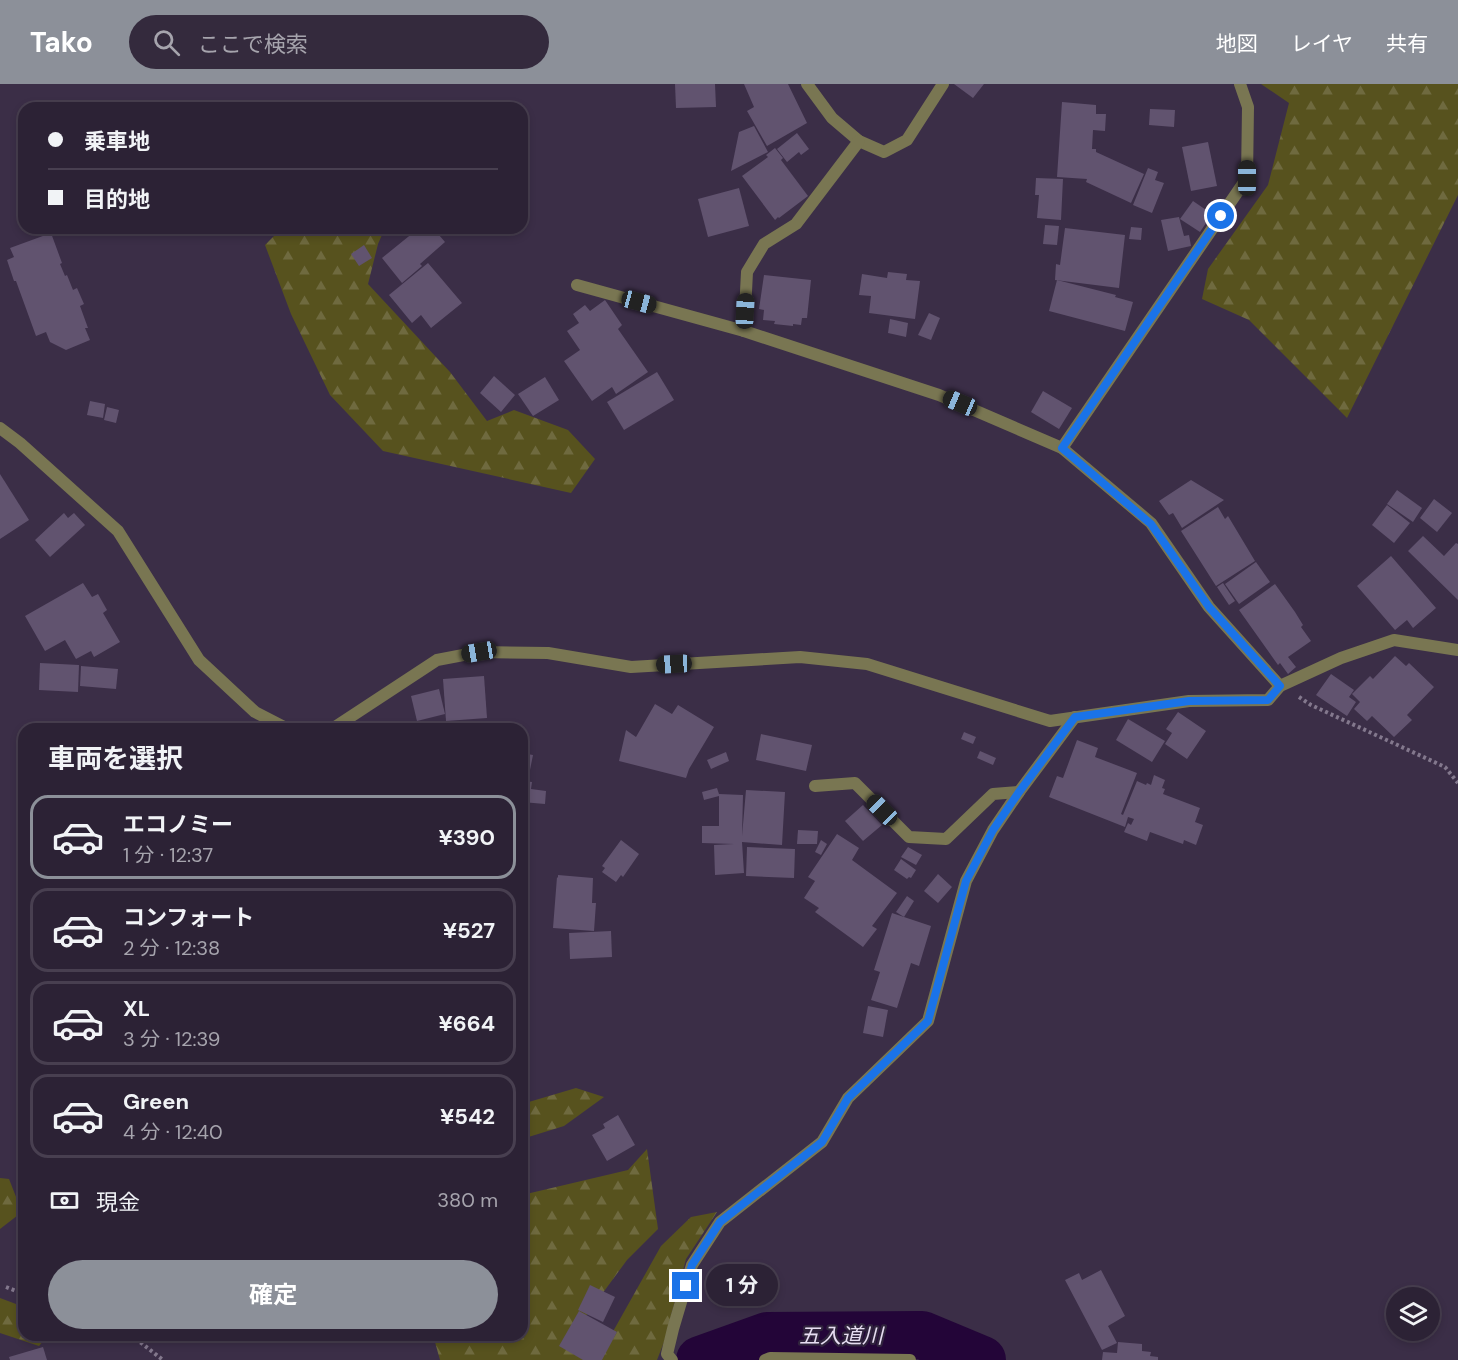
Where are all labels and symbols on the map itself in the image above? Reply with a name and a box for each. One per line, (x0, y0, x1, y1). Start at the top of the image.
car (1238, 160, 1256, 196)
route start (1207, 202, 1234, 229)
car (619, 289, 659, 315)
car (735, 293, 755, 329)
car (940, 388, 980, 418)
car (460, 640, 498, 664)
car (656, 654, 692, 674)
car (863, 791, 901, 829)
callout: 1 分 (707, 1265, 779, 1307)
route end (672, 1272, 699, 1299)
water label: 五入道川 (799, 1322, 885, 1350)

